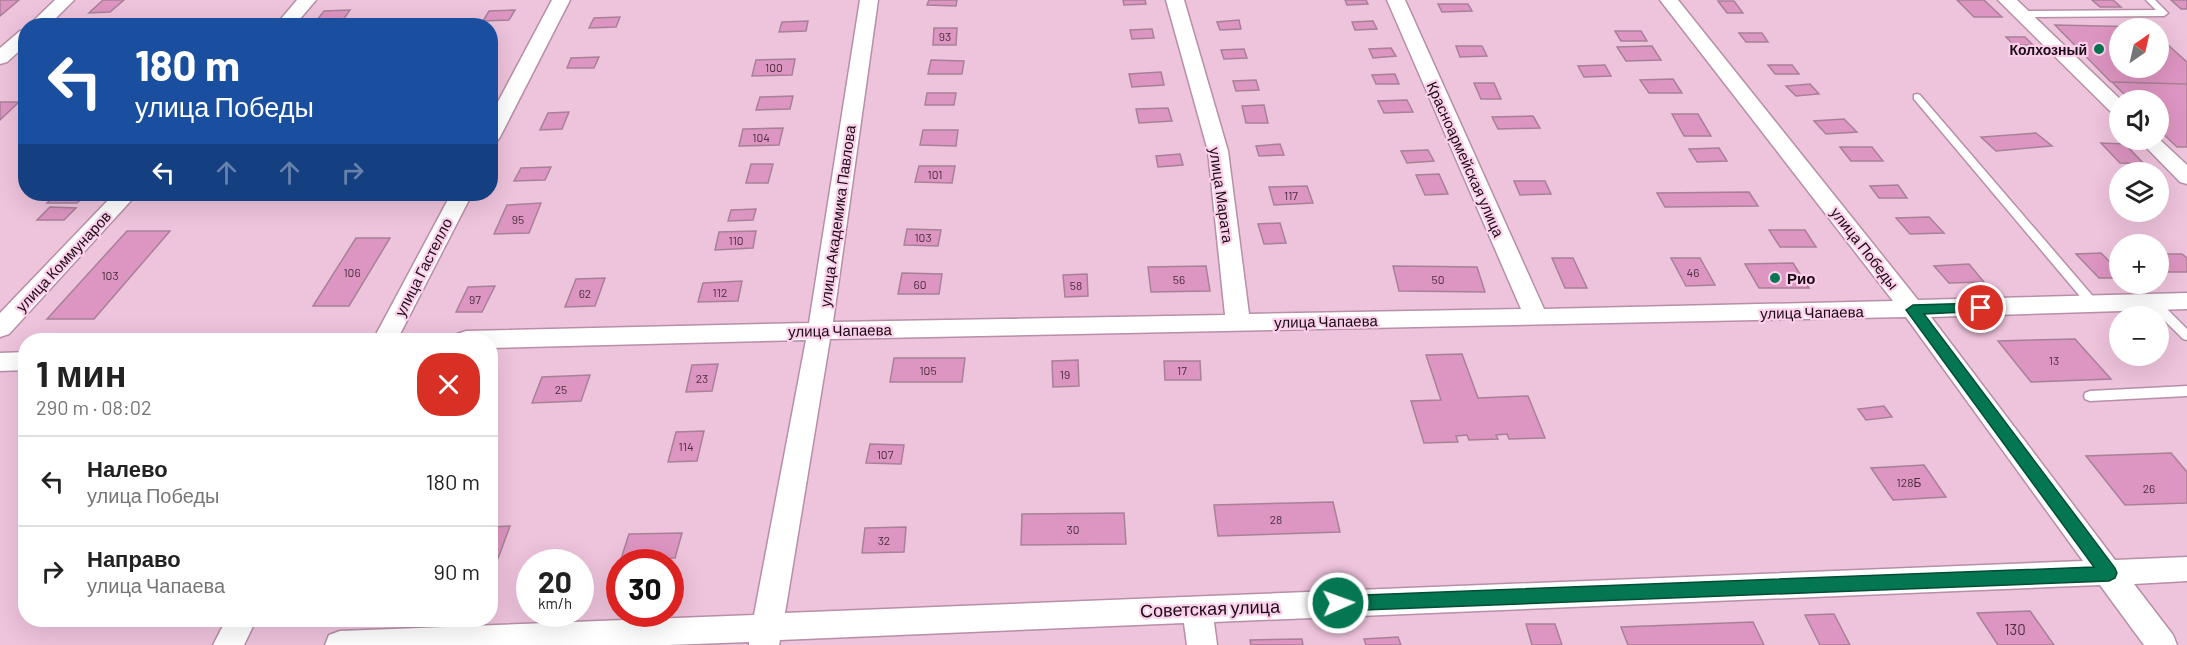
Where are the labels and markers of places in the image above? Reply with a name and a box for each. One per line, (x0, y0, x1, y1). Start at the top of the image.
place label: Колхозный (2010, 41, 2087, 58)
marker: Колхозный (2092, 42, 2106, 56)
place label: Рио (1787, 269, 1815, 287)
marker: Рио (1768, 271, 1782, 285)
pin (1955, 282, 2006, 333)

